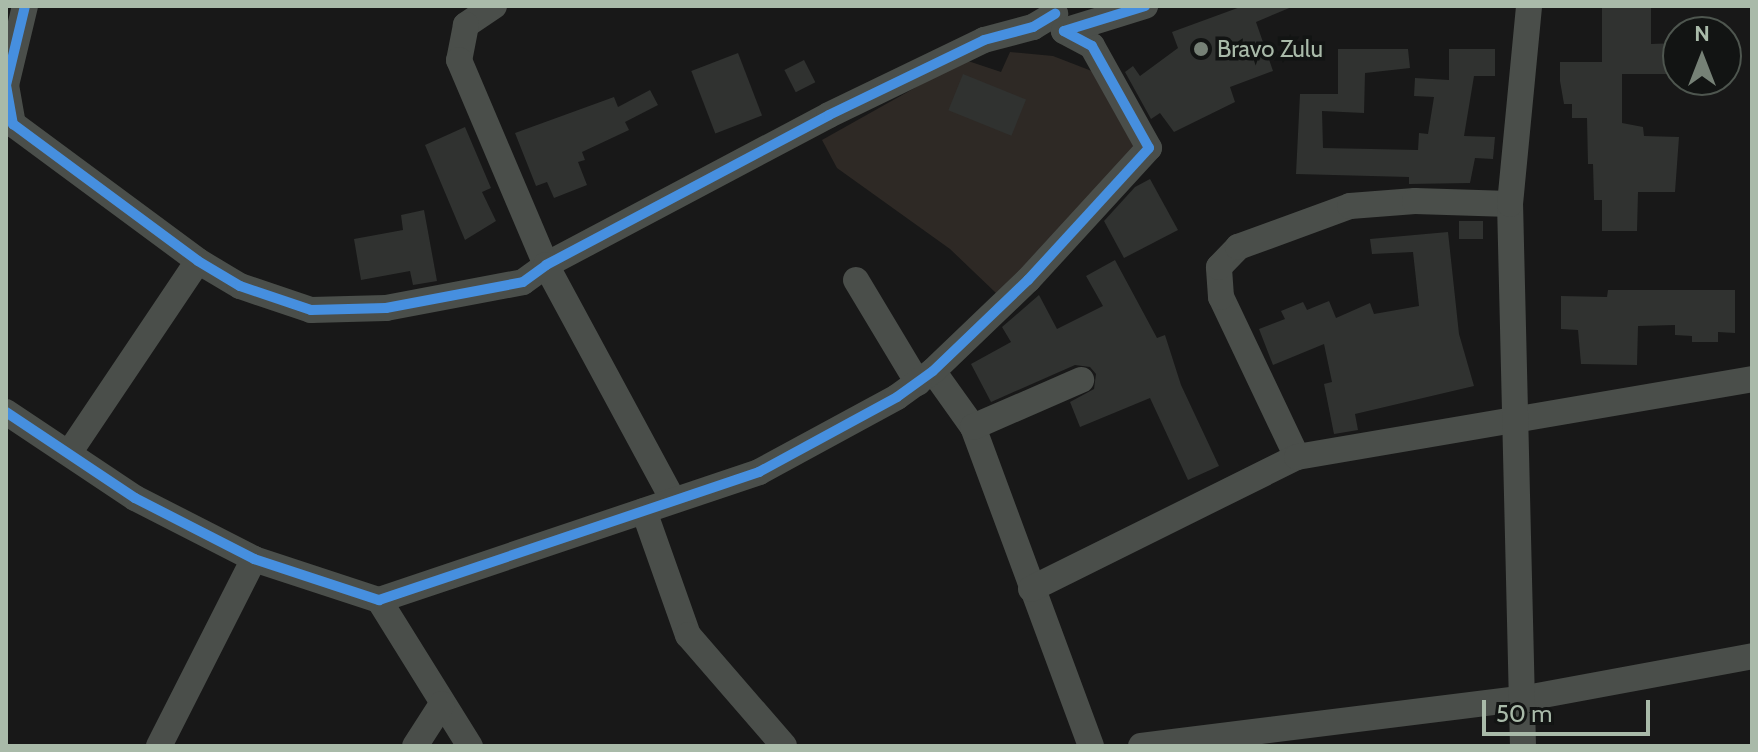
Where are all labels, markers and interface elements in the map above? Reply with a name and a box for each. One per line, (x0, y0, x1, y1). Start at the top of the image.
north arrow (1662, 16, 1742, 96)
text: N (1694, 20, 1710, 47)
place label: Bravo Zulu (1217, 35, 1323, 63)
marker: Bravo Zulu (1192, 40, 1210, 58)
scale bar (1486, 684, 1654, 734)
text: 50 m (1496, 699, 1552, 728)

